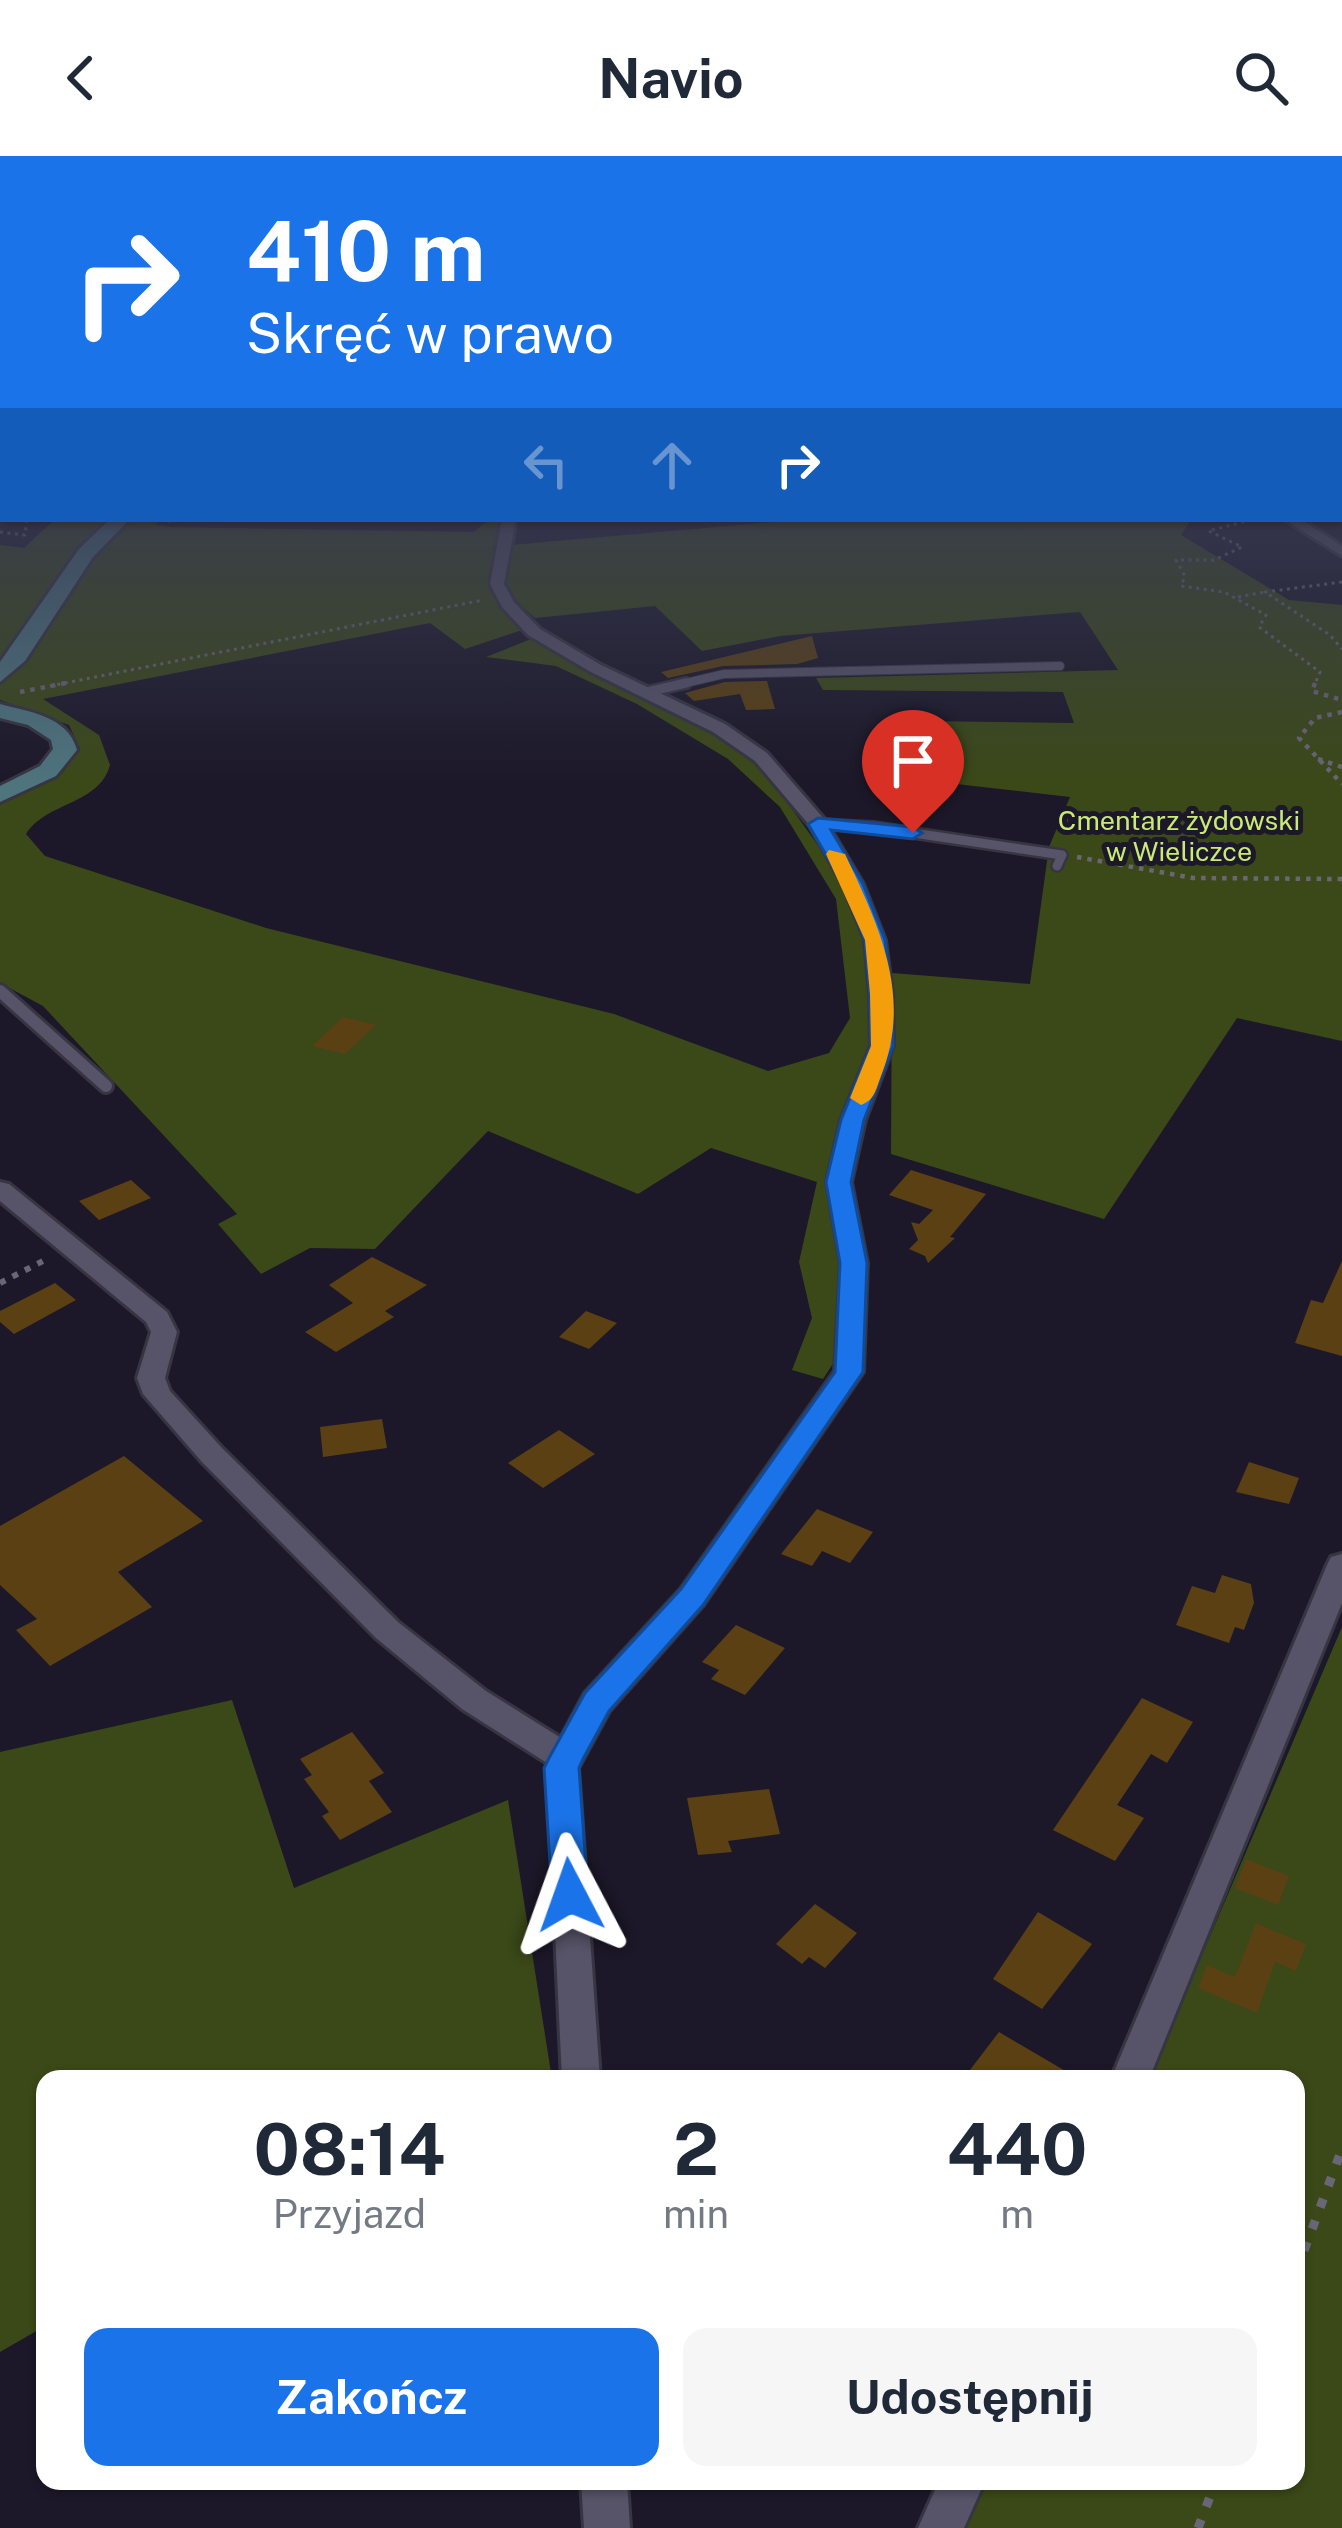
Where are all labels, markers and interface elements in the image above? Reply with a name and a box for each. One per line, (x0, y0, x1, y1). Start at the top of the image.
icon: back (48, 45, 114, 111)
icon: search (1228, 45, 1294, 111)
text: Navio (598, 47, 744, 110)
text: 410 m (246, 201, 485, 300)
icon: right (48, 204, 204, 360)
text: Skręć w prawo (246, 302, 614, 365)
icon: left (513, 432, 579, 498)
icon: ahead (639, 432, 705, 498)
icon: right (765, 432, 831, 498)
pin (862, 710, 964, 833)
icon: arrive (880, 728, 946, 794)
park label: Cmentarz żydowski w Wieliczce (1058, 804, 1300, 867)
position arrow (507, 1832, 633, 1958)
text: 08:14 (254, 2107, 445, 2191)
text: 2 (673, 2107, 719, 2191)
text: 440 (947, 2107, 1087, 2191)
text: Przyjazd (273, 2191, 426, 2237)
text: min (663, 2191, 729, 2237)
text: m (1000, 2191, 1034, 2237)
button: Zakończ (84, 2328, 659, 2466)
button: Udostępnij (683, 2328, 1257, 2466)

